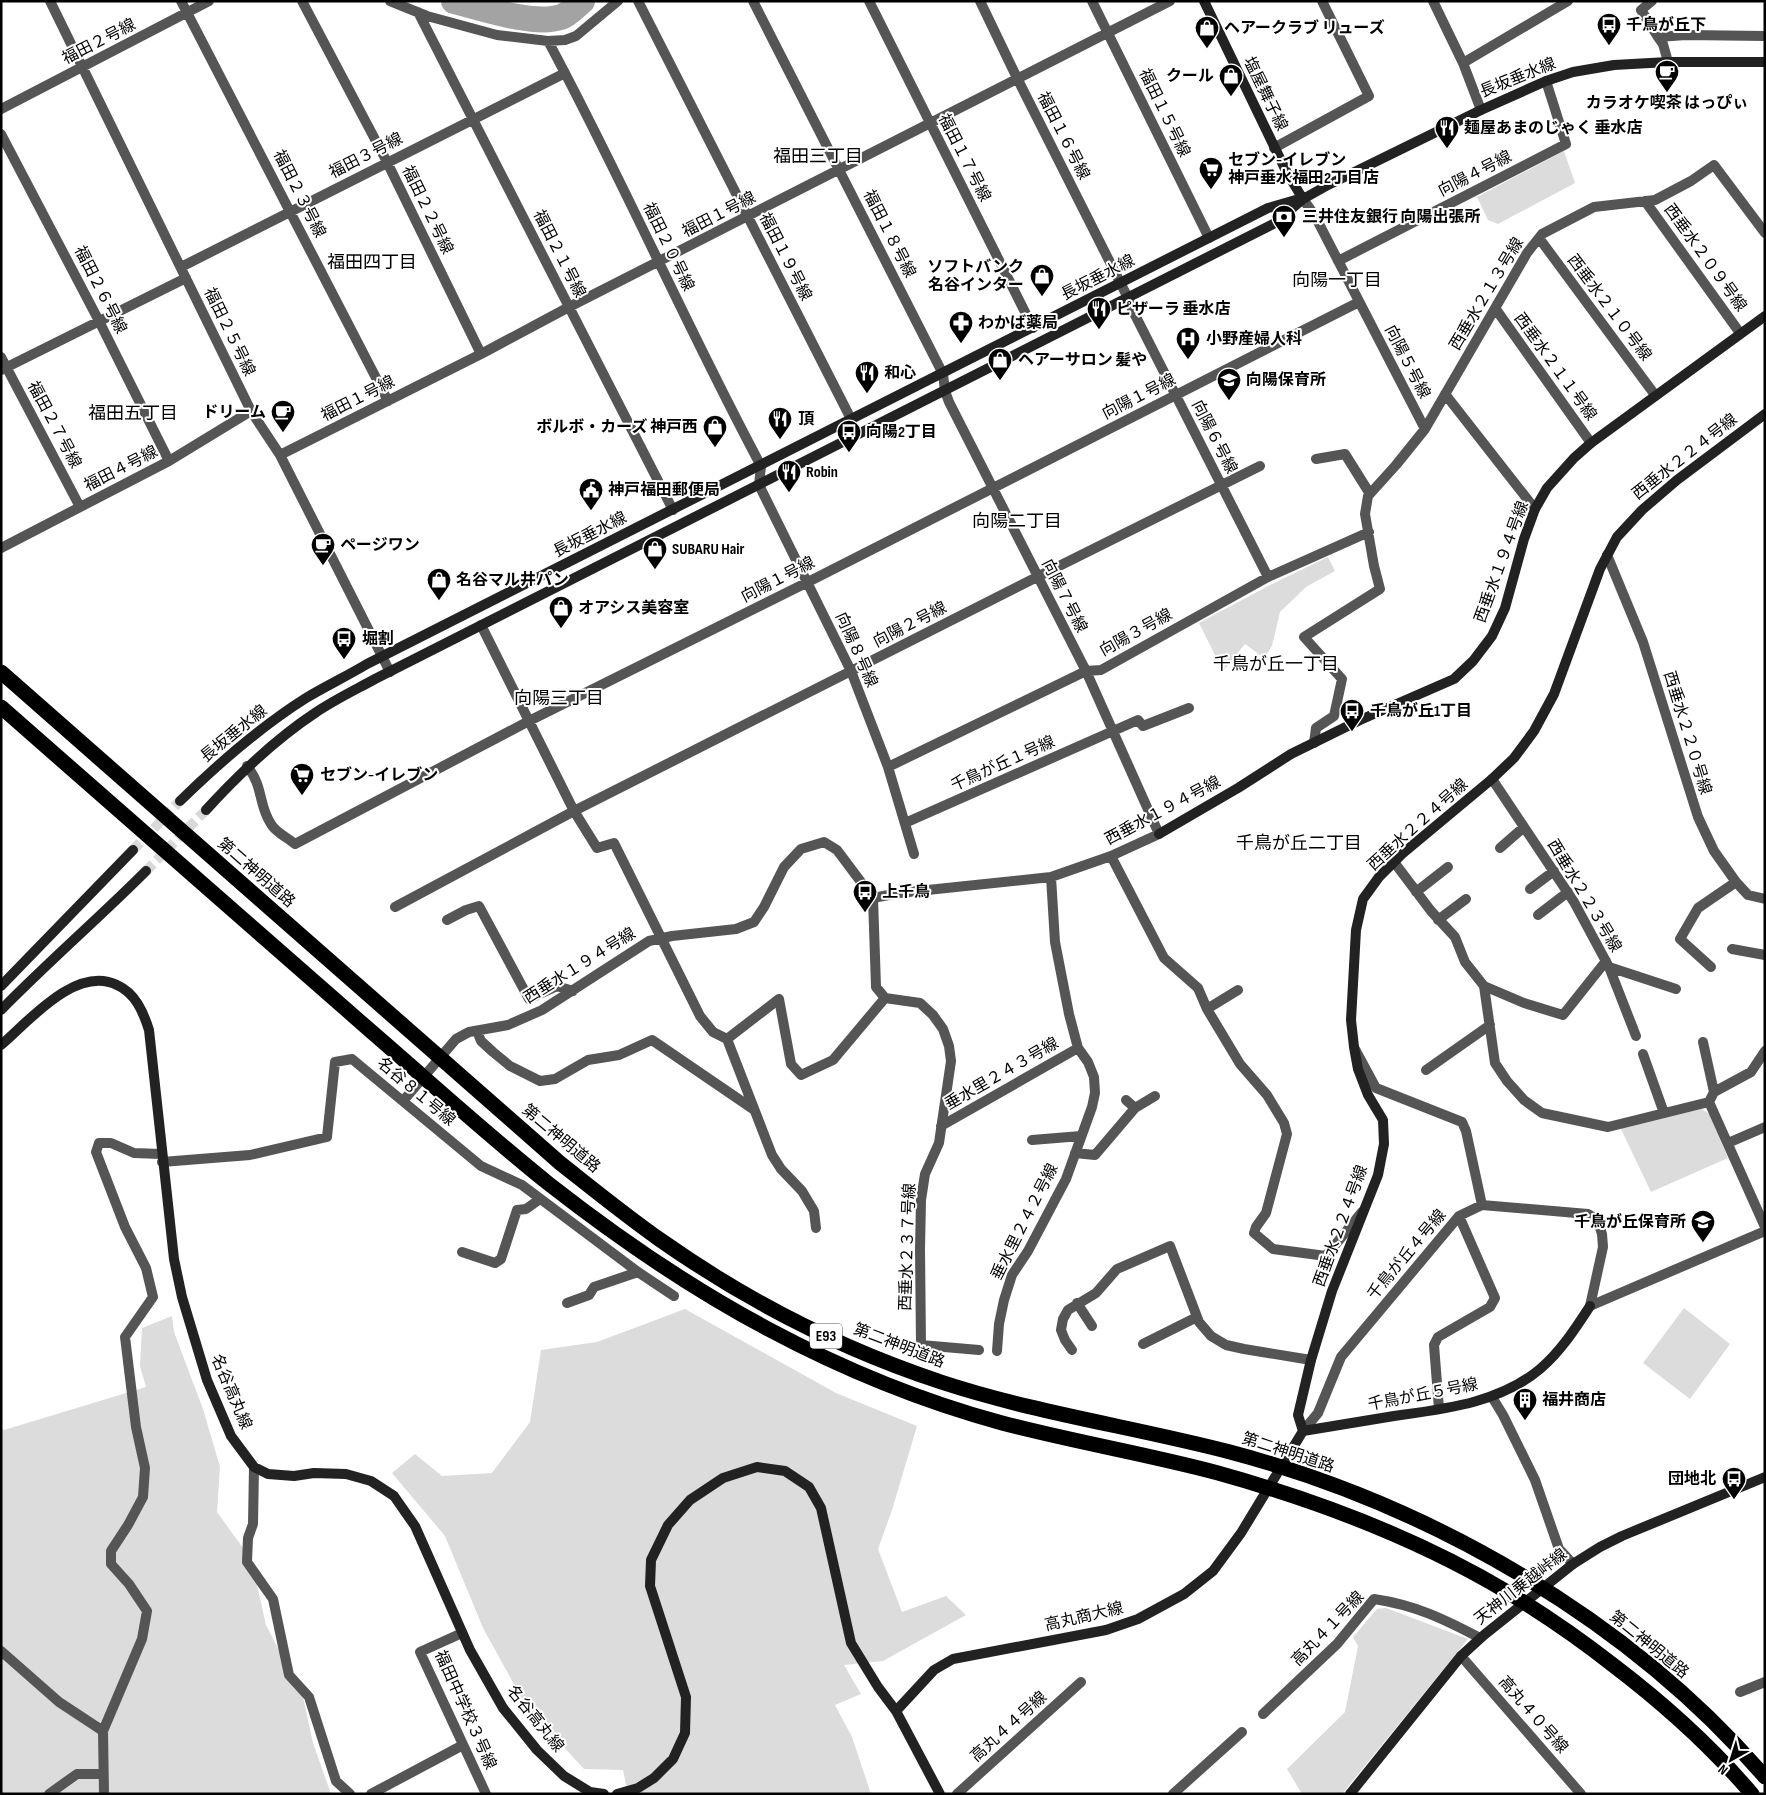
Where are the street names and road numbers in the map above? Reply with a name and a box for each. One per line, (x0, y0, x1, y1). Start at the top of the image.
street label: 福田２号線 (59, 15, 139, 69)
street label: 塩屋舞子線 (1239, 54, 1291, 134)
street label: 長坂垂水線 (1477, 54, 1559, 102)
street label: 福田１５号線 (1134, 66, 1194, 160)
street label: 福田１６号線 (1033, 89, 1093, 183)
street label: 福田１７号線 (934, 111, 994, 205)
street label: 福田３号線 (326, 129, 406, 183)
street label: 福田２３号線 (269, 147, 329, 241)
street label: 向陽４号線 (1435, 147, 1515, 201)
street label: 福田２２号線 (397, 163, 457, 257)
street label: 福田１８号線 (859, 187, 919, 281)
street label: 福田１号線 (679, 188, 759, 242)
street label: 福田２０号線 (638, 200, 698, 294)
street label: 西垂水２０９号線 (1660, 201, 1750, 315)
street label: 福田２１号線 (529, 207, 589, 301)
street label: 福田１９号線 (755, 210, 815, 304)
street label: 西垂水２１３号線 (1446, 234, 1528, 354)
street label: 福田２６号線 (70, 243, 130, 337)
street label: 長坂垂水線 (1058, 251, 1138, 305)
street label: 西垂水２１０号線 (1563, 251, 1655, 365)
street label: 福田２５号線 (199, 285, 259, 379)
street label: 西垂水２１１号線 (1510, 310, 1600, 424)
street label: 向陽５号線 (1380, 322, 1434, 402)
street label: 向陽１号線 (1099, 370, 1179, 424)
street label: 福田１号線 (318, 372, 398, 426)
street label: 福田２７号線 (23, 378, 85, 472)
street label: 向陽６号線 (1187, 397, 1241, 477)
street label: 西垂水２２４号線 (1629, 410, 1741, 504)
street label: 福田４号線 (81, 442, 161, 496)
street label: 西垂水１９４号線 (1471, 499, 1533, 625)
street label: 長坂垂水線 (550, 508, 630, 562)
street label: 向陽１号線 (738, 553, 818, 607)
street label: 向陽７号線 (1037, 556, 1091, 636)
street label: 向陽２号線 (870, 598, 950, 652)
street label: 向陽３号線 (1096, 605, 1176, 661)
street label: 向陽８号線 (831, 610, 881, 690)
street label: 西垂水２２０号線 (1659, 669, 1715, 797)
street label: 長坂垂水線 (197, 701, 271, 767)
street label: 千鳥が丘１号線 (948, 733, 1058, 795)
street label: 西垂水１９４号線 (1102, 773, 1224, 849)
street label: 西垂水２２４号線 (1364, 775, 1472, 875)
street label: 第二神明道路 (214, 834, 298, 912)
street label: 西垂水２２３号線 (1543, 836, 1625, 956)
street label: 西垂水１９４号線 (521, 924, 639, 1008)
street label: 垂水里２４３号線 (942, 1034, 1062, 1114)
street label: 名谷８１号線 (373, 1054, 459, 1130)
street label: 第二神明道路 (518, 1101, 604, 1177)
street label: 垂水里２４２号線 (987, 1161, 1063, 1283)
street label: 西垂水２２４号線 (1310, 1163, 1372, 1289)
street label: 西垂水２３７号線 (896, 1183, 920, 1311)
street label: 千鳥が丘４号線 (1364, 1206, 1450, 1304)
street label: 第二神明道路 (851, 1320, 947, 1372)
road number: E93 (810, 1324, 842, 1348)
street label: 名谷高丸線 (207, 1351, 255, 1433)
street label: 千鳥が丘５号線 (1366, 1375, 1480, 1415)
street label: 第二神明道路 (1239, 1429, 1337, 1477)
street label: 天神川乗越峠線 (1471, 1545, 1571, 1629)
street label: 高丸４１号線 (1288, 1588, 1368, 1670)
street label: 高丸商大線 (1043, 1599, 1125, 1635)
street label: 第二神明道路 (1606, 1607, 1692, 1683)
street label: 福田中学校３号線 (430, 1648, 500, 1772)
street label: 高丸４０号線 (1494, 1673, 1572, 1757)
street label: 名谷高丸線 (502, 1682, 568, 1756)
street label: 高丸４４号線 (967, 1688, 1051, 1766)

